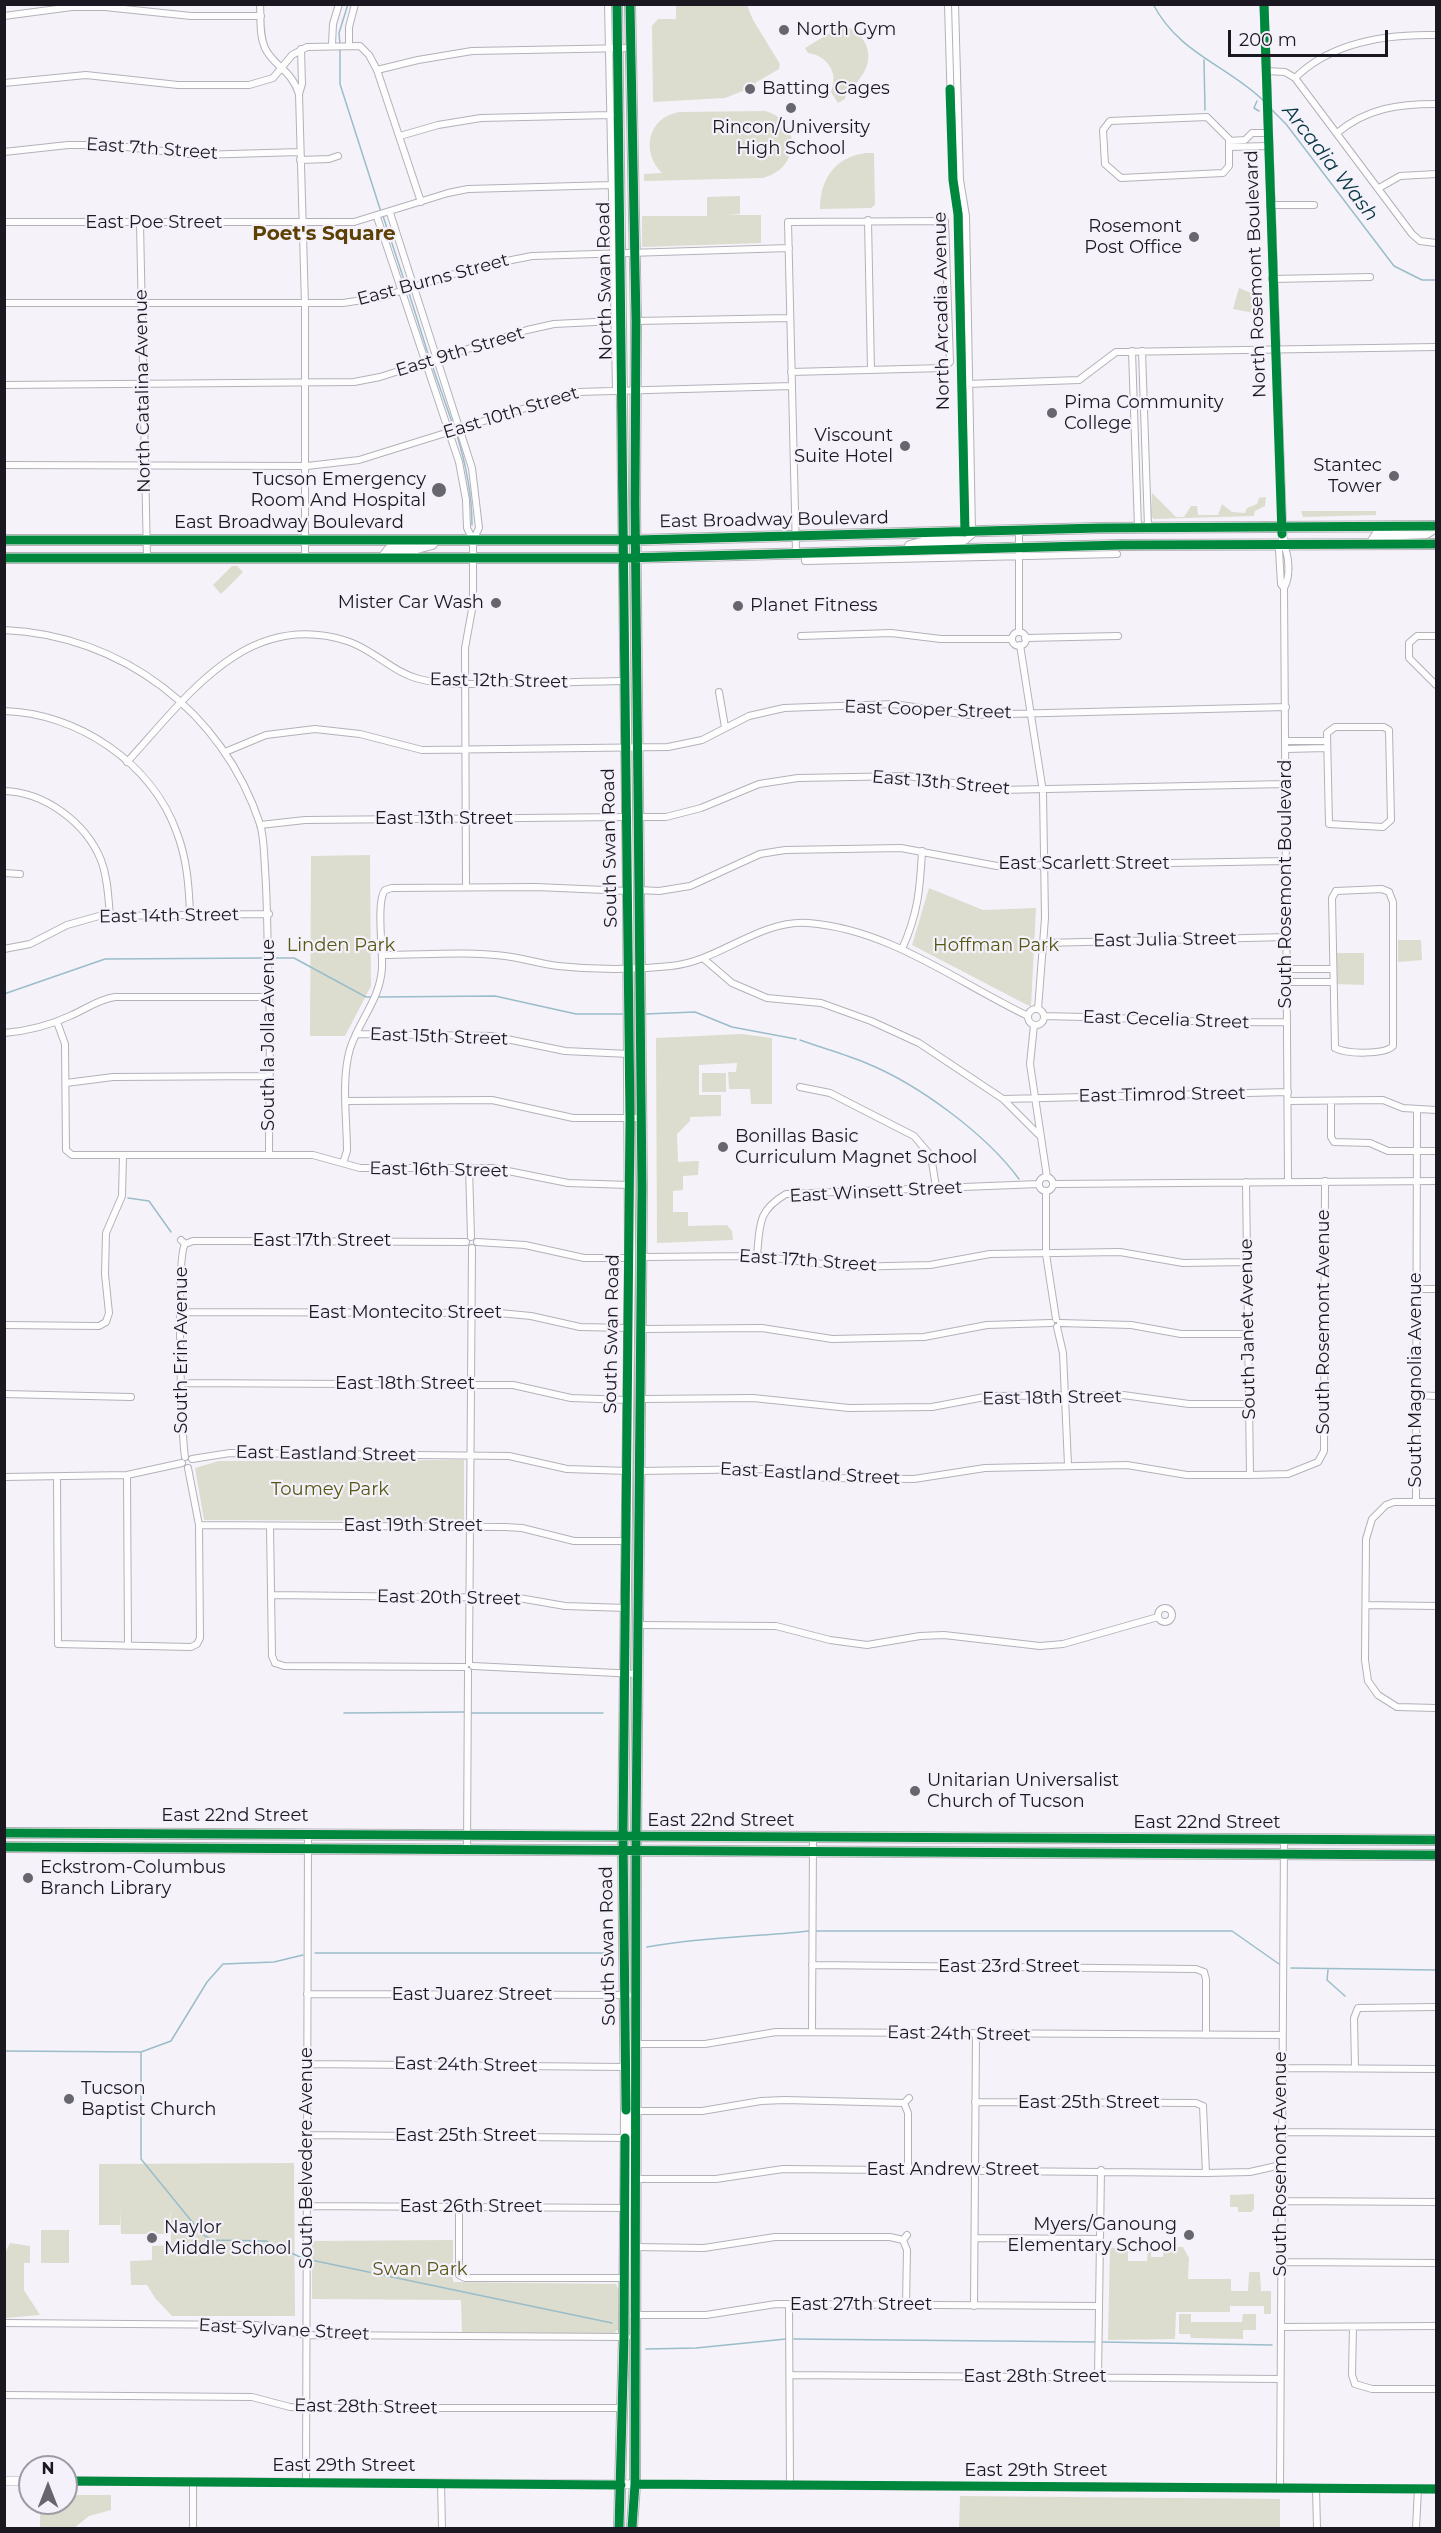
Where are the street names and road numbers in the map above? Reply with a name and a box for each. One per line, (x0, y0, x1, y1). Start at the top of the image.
street label: East 7th Street (85, 134, 219, 164)
street label: North Rosemont Boulevard (1241, 150, 1271, 398)
street label: North Swan Road (593, 202, 617, 360)
street label: East Poe Street (85, 212, 223, 234)
street label: North Arcadia Avenue (929, 212, 955, 410)
street label: East Burns Street (355, 249, 511, 311)
street label: North Catalina Avenue (130, 289, 156, 493)
street label: East 9th Street (393, 322, 527, 382)
street label: East 10th Street (441, 382, 581, 444)
street label: East Broadway Boulevard (659, 507, 889, 533)
street label: East Broadway Boulevard (174, 512, 404, 534)
street label: East 12th Street (429, 669, 569, 693)
street label: East Cooper Street (844, 696, 1012, 724)
street label: South Rosemont Boulevard (1275, 760, 1297, 1008)
street label: East 13th Street (871, 766, 1011, 800)
street label: South Swan Road (598, 768, 622, 928)
street label: East 13th Street (375, 808, 513, 830)
street label: East Scarlett Street (998, 853, 1170, 875)
street label: East 14th Street (99, 904, 239, 928)
street label: East Julia Street (1093, 928, 1237, 952)
street label: South la Jolla Avenue (258, 939, 280, 1131)
street label: East Cecelia Street (1082, 1006, 1250, 1034)
street label: East 15th Street (369, 1024, 509, 1050)
street label: East Timrod Street (1078, 1083, 1246, 1107)
street label: East 16th Street (369, 1158, 509, 1182)
street label: East Winsett Street (789, 1177, 963, 1207)
street label: South Rosemont Avenue (1313, 1209, 1335, 1435)
street label: East 17th Street (253, 1230, 391, 1252)
street label: South Janet Avenue (1236, 1238, 1260, 1420)
street label: East 17th Street (738, 1245, 878, 1277)
street label: South Swan Road (600, 1254, 624, 1414)
street label: South Erin Avenue (171, 1266, 193, 1434)
street label: South Magnolia Avenue (1405, 1272, 1427, 1488)
street label: East Montecito Street (308, 1302, 502, 1324)
street label: East 18th Street (335, 1373, 475, 1395)
street label: East 18th Street (982, 1386, 1122, 1410)
street label: East Eastland Street (235, 1442, 417, 1466)
street label: East Eastland Street (719, 1458, 901, 1490)
street label: East 19th Street (343, 1515, 483, 1537)
street label: East 20th Street (377, 1586, 521, 1610)
street label: East 22nd Street (161, 1805, 309, 1827)
street label: East 22nd Street (647, 1810, 795, 1832)
street label: East 22nd Street (1133, 1812, 1281, 1834)
street label: South Swan Road (596, 1866, 620, 2026)
street label: East 23rd Street (938, 1956, 1080, 1978)
street label: East Juarez Street (391, 1984, 553, 2006)
street label: East 24th Street (887, 2022, 1031, 2046)
street label: South Belvedere Avenue (296, 2047, 318, 2269)
street label: South Rosemont Avenue (1270, 2051, 1292, 2277)
street label: East 24th Street (394, 2053, 538, 2077)
street label: East 25th Street (1018, 2092, 1160, 2114)
street label: East 25th Street (395, 2125, 537, 2147)
street label: East Andrew Street (866, 2159, 1040, 2181)
street label: East 26th Street (399, 2196, 543, 2218)
street label: East 27th Street (790, 2294, 932, 2316)
street label: East Sylvane Street (198, 2315, 370, 2345)
street label: East 28th Street (963, 2366, 1107, 2388)
street label: East 28th Street (294, 2395, 438, 2419)
street label: East 29th Street (272, 2455, 416, 2477)
street label: East 29th Street (964, 2460, 1108, 2482)

